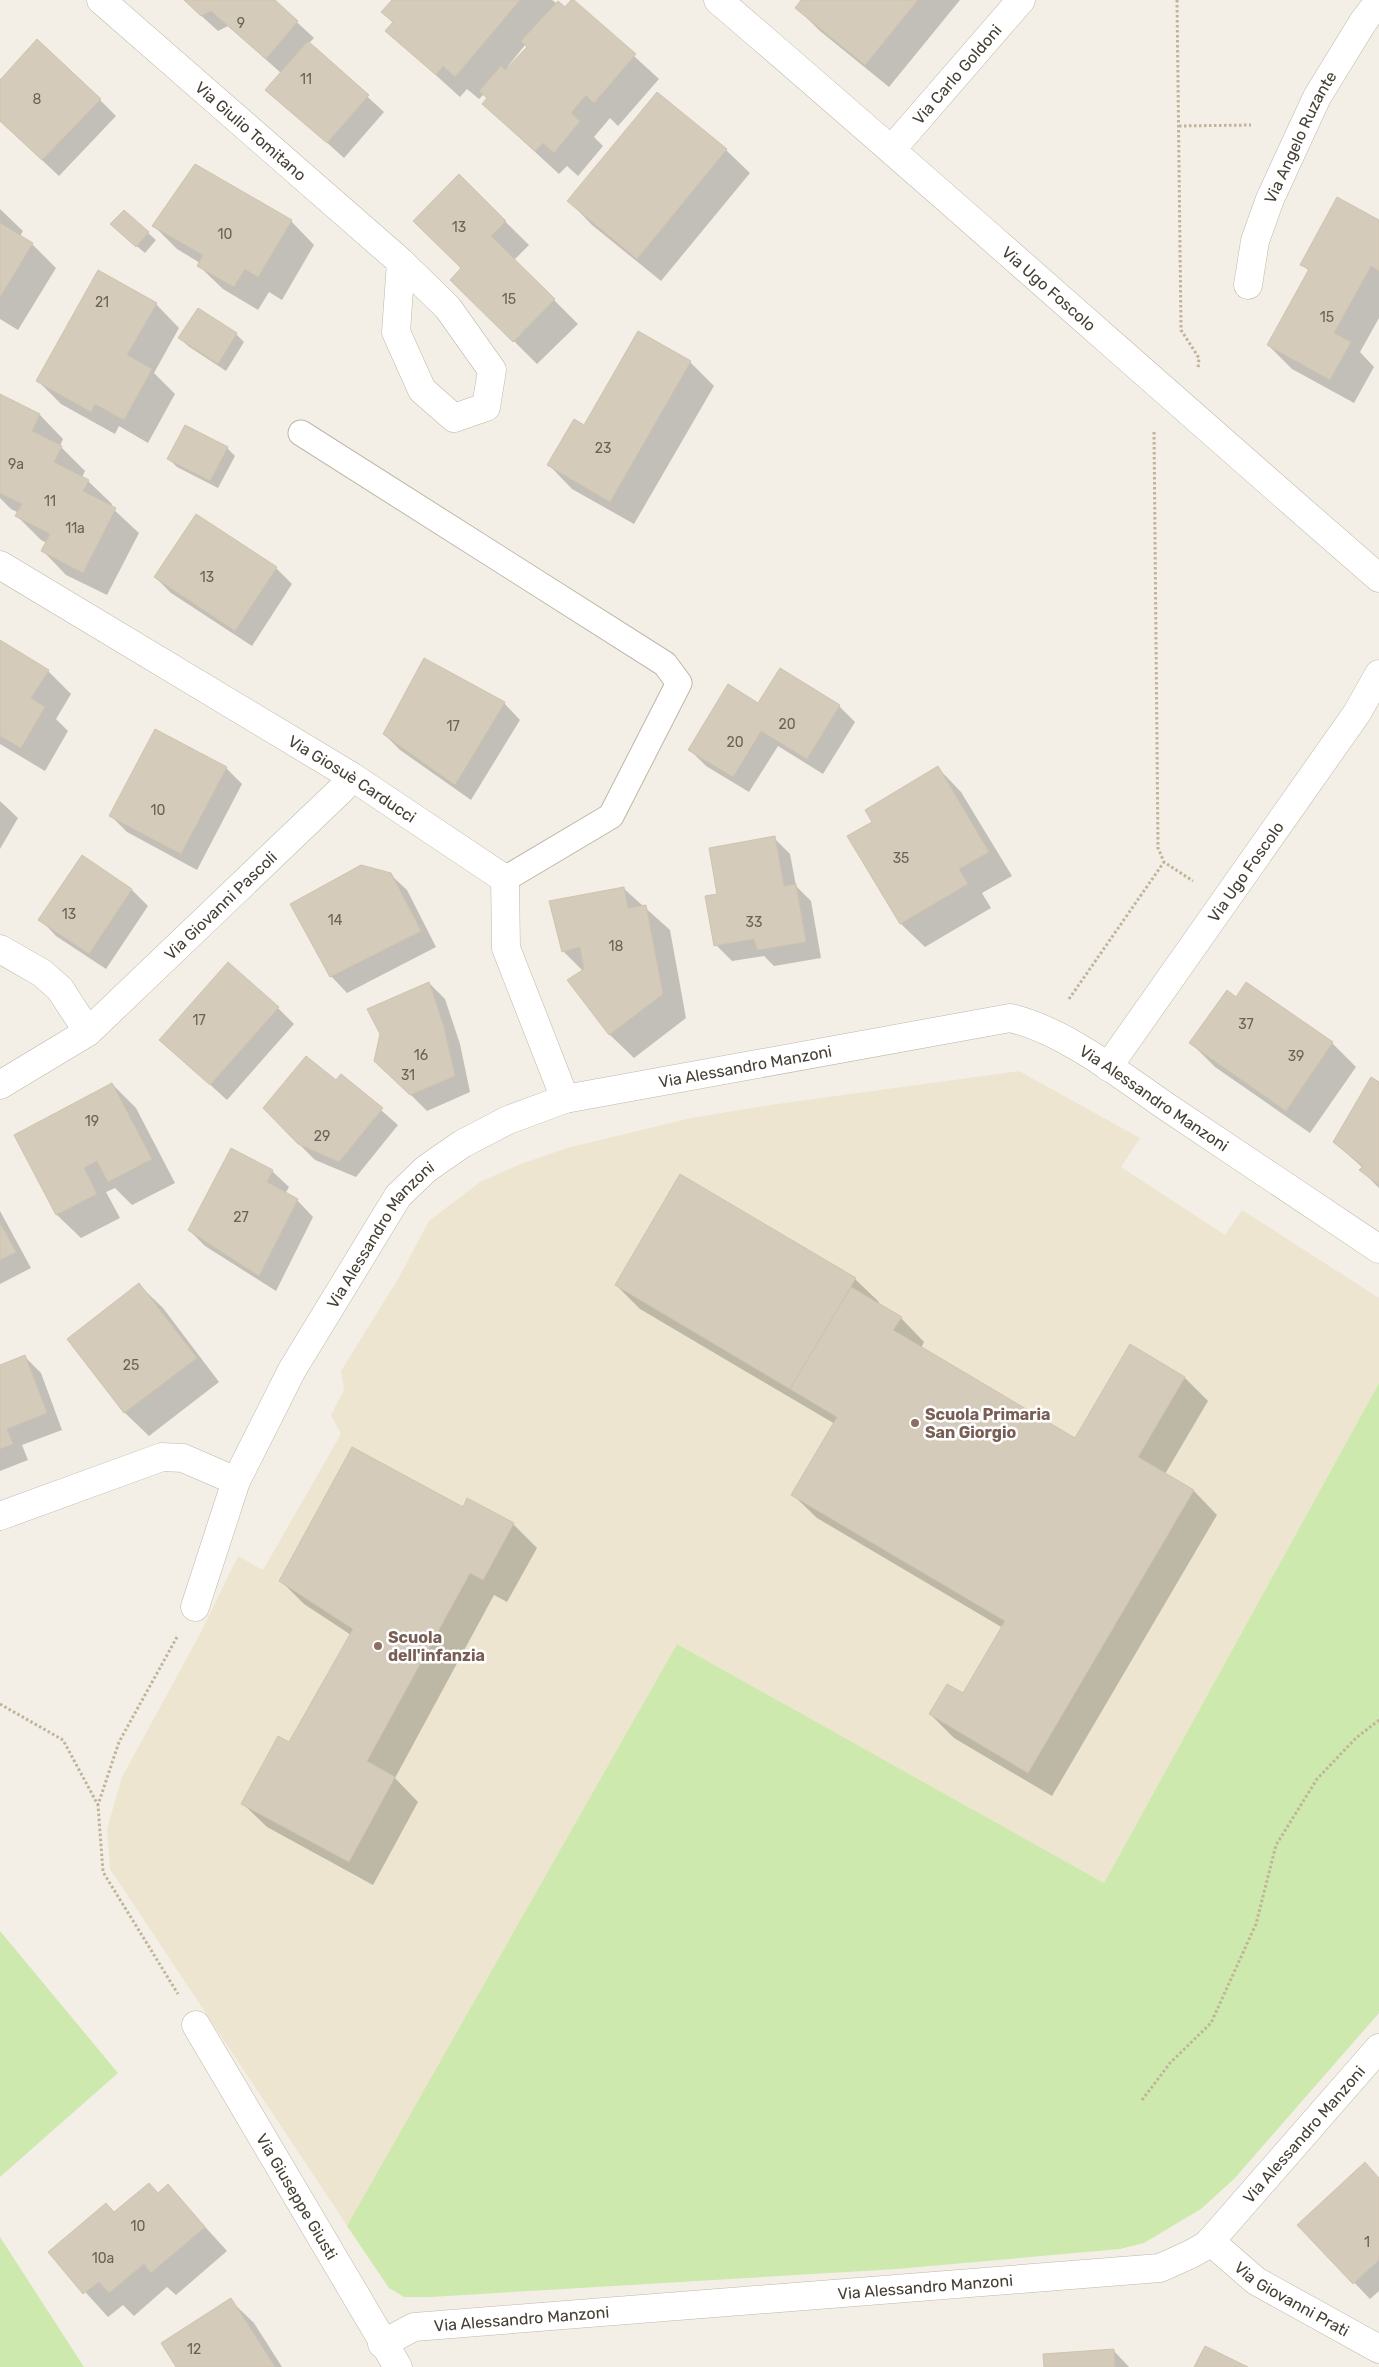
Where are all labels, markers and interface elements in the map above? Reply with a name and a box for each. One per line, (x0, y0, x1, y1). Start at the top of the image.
house number: 9 (237, 15, 245, 32)
street label: Via Carlo Goldoni (908, 20, 1005, 128)
street label: Via Angelo Ruzante (1260, 67, 1340, 206)
house number: 11 (300, 71, 312, 88)
street label: Via Giulio Tomitano (192, 77, 310, 184)
house number: 8 (33, 91, 42, 108)
house number: 13 (452, 219, 466, 236)
house number: 10 (218, 226, 233, 243)
street label: Via Ugo Foscolo (998, 242, 1100, 335)
house number: 15 (502, 291, 516, 308)
house number: 21 (95, 294, 109, 311)
house number: 15 (1320, 309, 1334, 326)
house number: 23 (595, 440, 611, 457)
house number: 9a (8, 456, 24, 473)
house number: 11 (44, 493, 56, 510)
house number: 11a (65, 520, 85, 537)
house number: 13 (200, 569, 214, 586)
house number: 20 (778, 716, 796, 733)
house number: 17 (446, 718, 460, 735)
street label: Via Giosuè Carducci (285, 731, 420, 826)
house number: 20 (726, 734, 744, 751)
house number: 10 (151, 802, 166, 819)
street label: Via Ugo Foscolo (1204, 818, 1287, 925)
street label: Via Giovanni Pascoli (160, 847, 281, 963)
house number: 35 (893, 850, 909, 867)
house number: 13 (62, 906, 76, 923)
house number: 14 (328, 912, 343, 929)
house number: 33 (746, 914, 762, 931)
house number: 18 (609, 938, 624, 955)
house number: 17 (192, 1012, 206, 1029)
house number: 37 (1238, 1016, 1254, 1033)
street label: Via Alessandro Manzoni (657, 1041, 833, 1091)
street label: Via Alessandro Manzoni (1076, 1041, 1232, 1155)
house number: 16 (414, 1047, 428, 1064)
house number: 39 (1288, 1048, 1304, 1065)
house number: 31 (401, 1067, 415, 1084)
house number: 19 (85, 1113, 99, 1130)
house number: 29 (314, 1128, 330, 1145)
street label: Via Alessandro Manzoni (323, 1157, 438, 1312)
house number: 27 (233, 1209, 249, 1226)
house number: 25 (123, 1357, 139, 1374)
place label: Scuola Primaria San Giorgio (925, 1405, 1051, 1442)
marker: Scuola Primaria San Giorgio (909, 1417, 921, 1429)
place label: Scuola dell'infanzia (388, 1628, 485, 1665)
marker: Scuola dell'infanzia (372, 1640, 384, 1652)
street label: Via Alessandro Manzoni (1239, 2062, 1369, 2207)
street label: Via Giuseppe Giusti (253, 2130, 342, 2263)
house number: 10 (131, 2218, 146, 2235)
house number: 1 (1364, 2234, 1370, 2251)
house number: 10a (92, 2250, 114, 2267)
street label: Via Giovanni Prati (1231, 2257, 1353, 2340)
street label: Via Alessandro Manzoni (837, 2270, 1014, 2303)
street label: Via Alessandro Manzoni (433, 2302, 610, 2335)
house number: 12 (187, 2341, 201, 2358)

